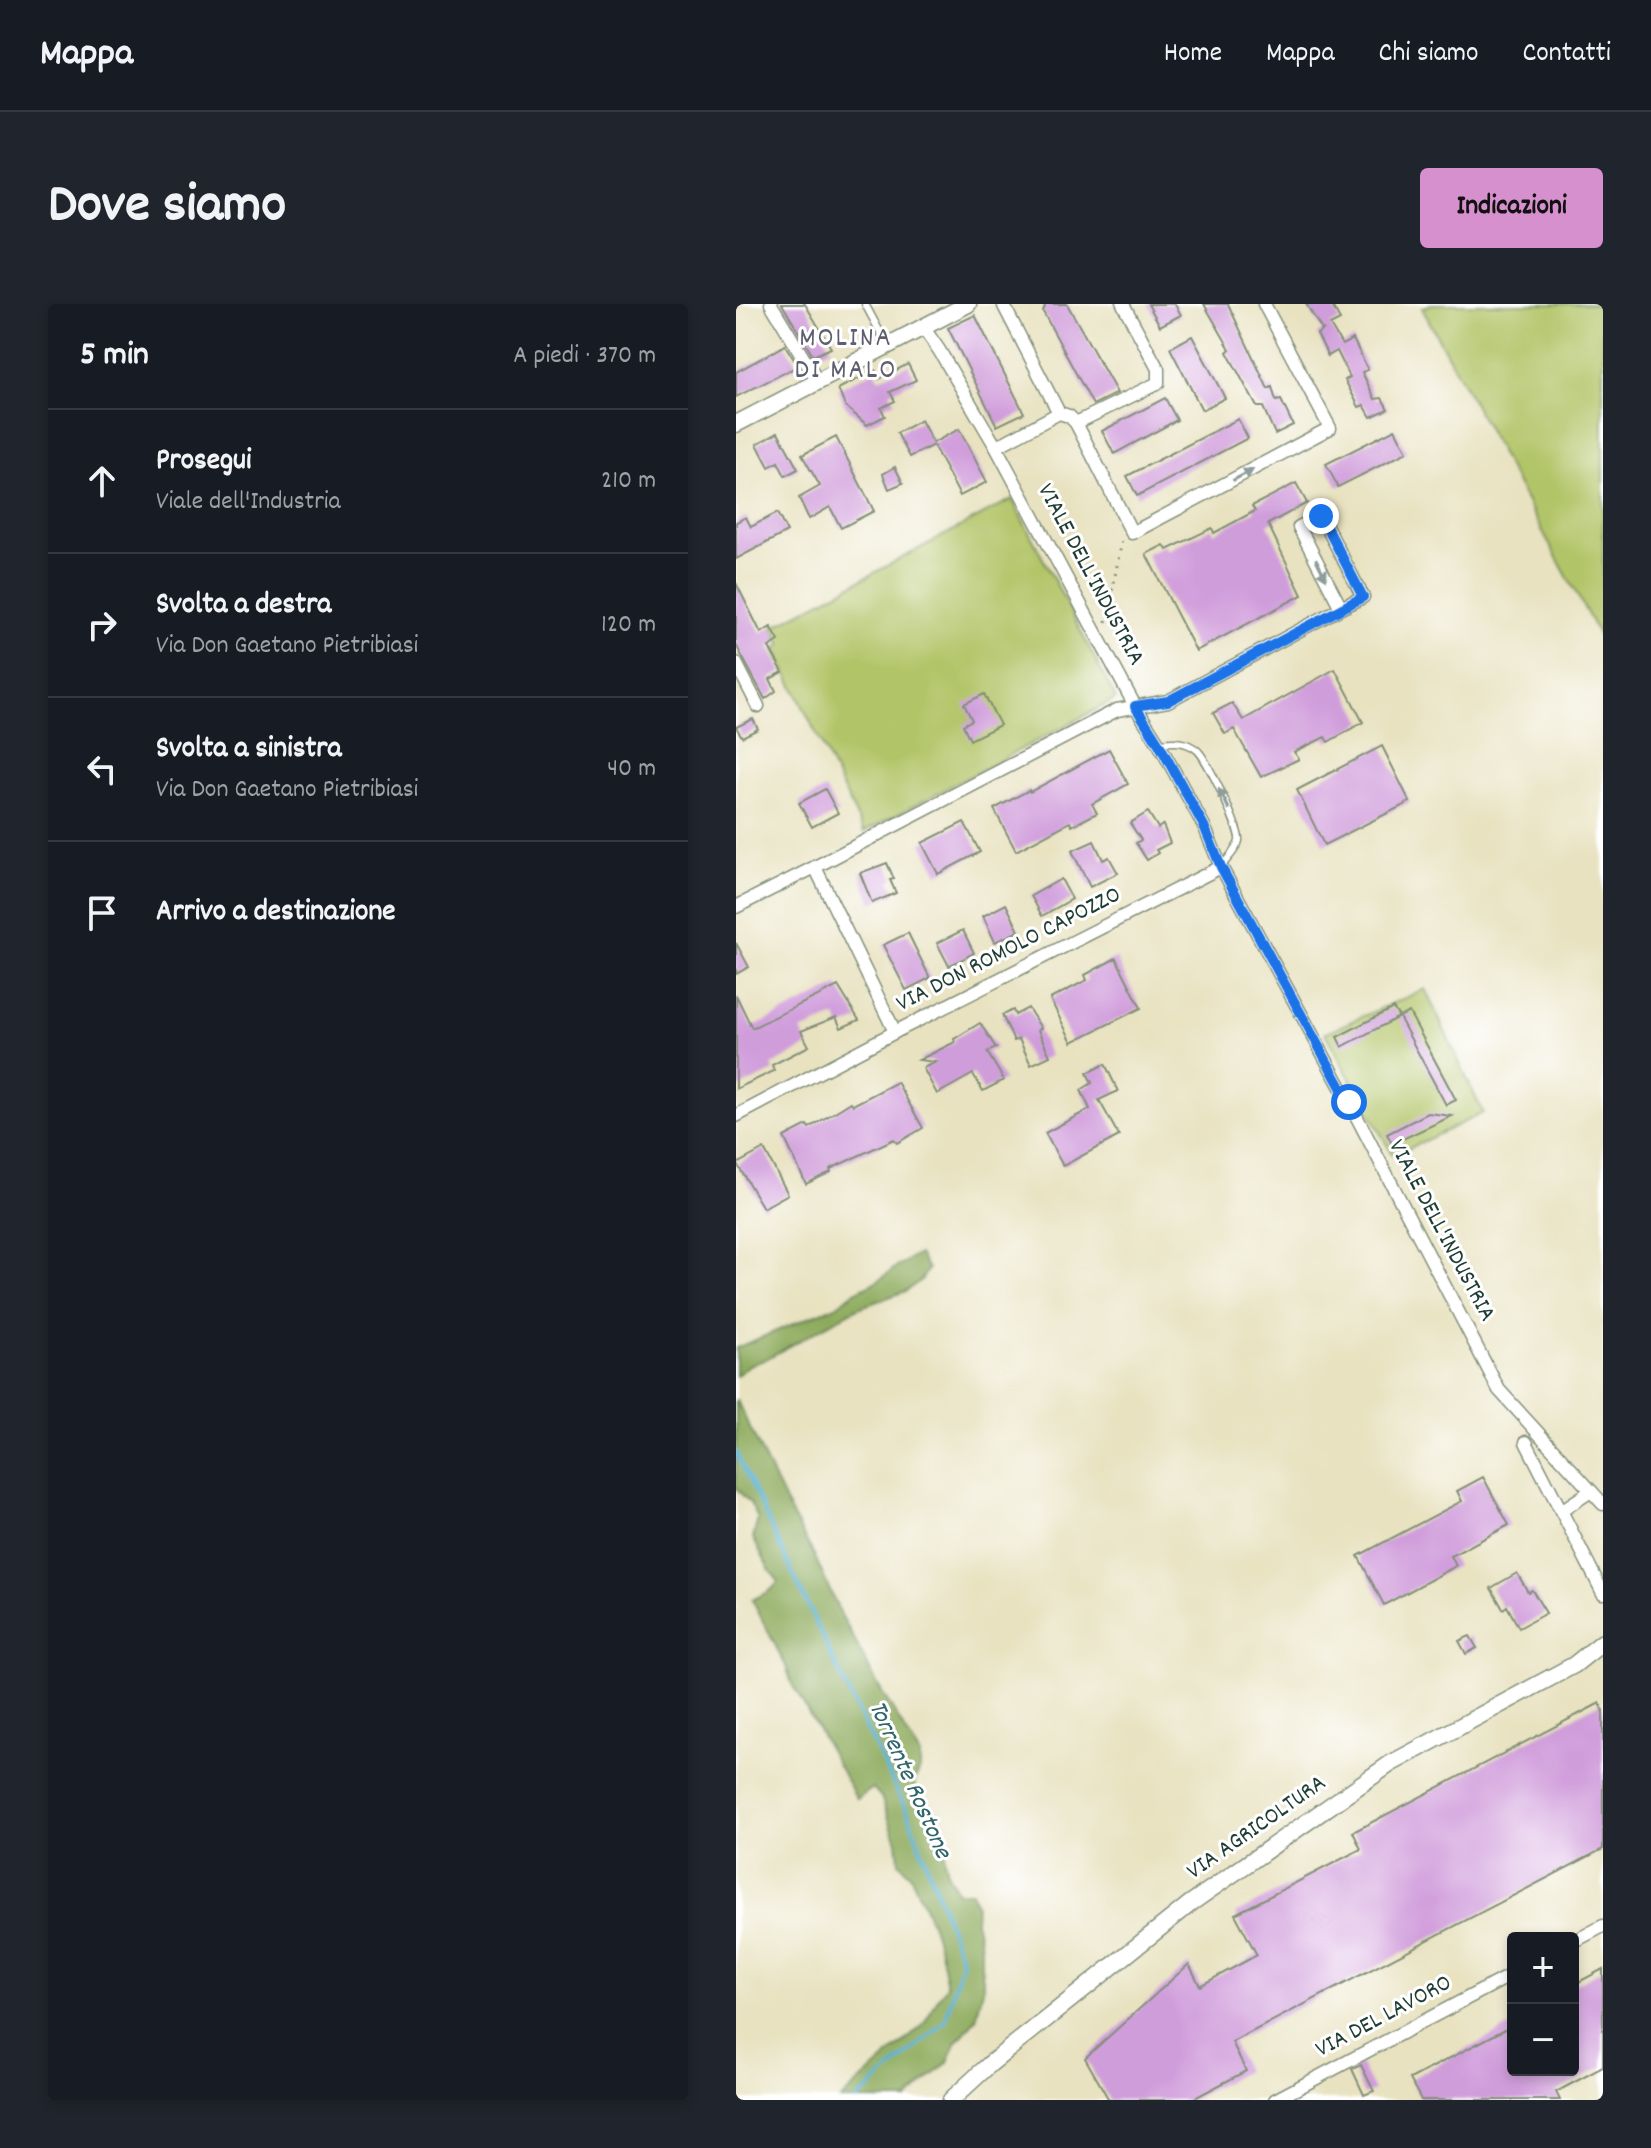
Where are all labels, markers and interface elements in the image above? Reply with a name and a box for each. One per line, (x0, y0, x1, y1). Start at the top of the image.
text: Mappa (40, 28, 133, 83)
text: Home (1164, 35, 1222, 75)
text: Mappa (1266, 35, 1335, 75)
text: Chi siamo (1379, 35, 1479, 75)
text: Contatti (1523, 35, 1611, 75)
text: Dove siamo (48, 168, 286, 248)
button: Indicazioni (1420, 168, 1603, 248)
district label: MOLINA DI MALO (795, 320, 897, 392)
text: 5 min (80, 332, 149, 381)
text: A piedi · 370 m (513, 338, 656, 375)
text: Prosegui (156, 441, 252, 484)
icon: ahead (80, 459, 124, 503)
text: 210 m (601, 463, 656, 500)
one-way arrow (1231, 469, 1254, 482)
street label: VIALE DELL'INDUSTRIA (1028, 478, 1152, 672)
text: Viale dell'Industria (156, 484, 341, 521)
route end (1303, 498, 1339, 534)
one-way arrow (1313, 558, 1327, 580)
text: Svolta a destra (156, 585, 331, 628)
icon: right (80, 603, 124, 647)
text: 120 m (601, 607, 656, 644)
text: Via Don Gaetano Pietribiasi (156, 628, 418, 665)
text: Svolta a sinistra (156, 729, 342, 772)
icon: left (80, 747, 124, 791)
text: 40 m (607, 751, 656, 788)
text: Via Don Gaetano Pietribiasi (156, 772, 418, 809)
one-way arrow (1217, 787, 1230, 810)
street label: VIA DON ROMOLO CAPOZZO (891, 879, 1127, 1021)
icon: arrive (80, 891, 124, 935)
text: Arrivo a destinazione (156, 892, 396, 935)
route start (1331, 1084, 1367, 1120)
street label: VIALE DELL'INDUSTRIA (1379, 1134, 1503, 1328)
water label: Torrente Rostone (858, 1695, 961, 1866)
street label: VIA AGRICOLTURA (1180, 1767, 1334, 1889)
map controls (1507, 1932, 1579, 2076)
button: + (1507, 1932, 1579, 2004)
street label: VIA DEL LAVORO (1310, 1967, 1458, 2067)
button: − (1507, 2004, 1579, 2076)

